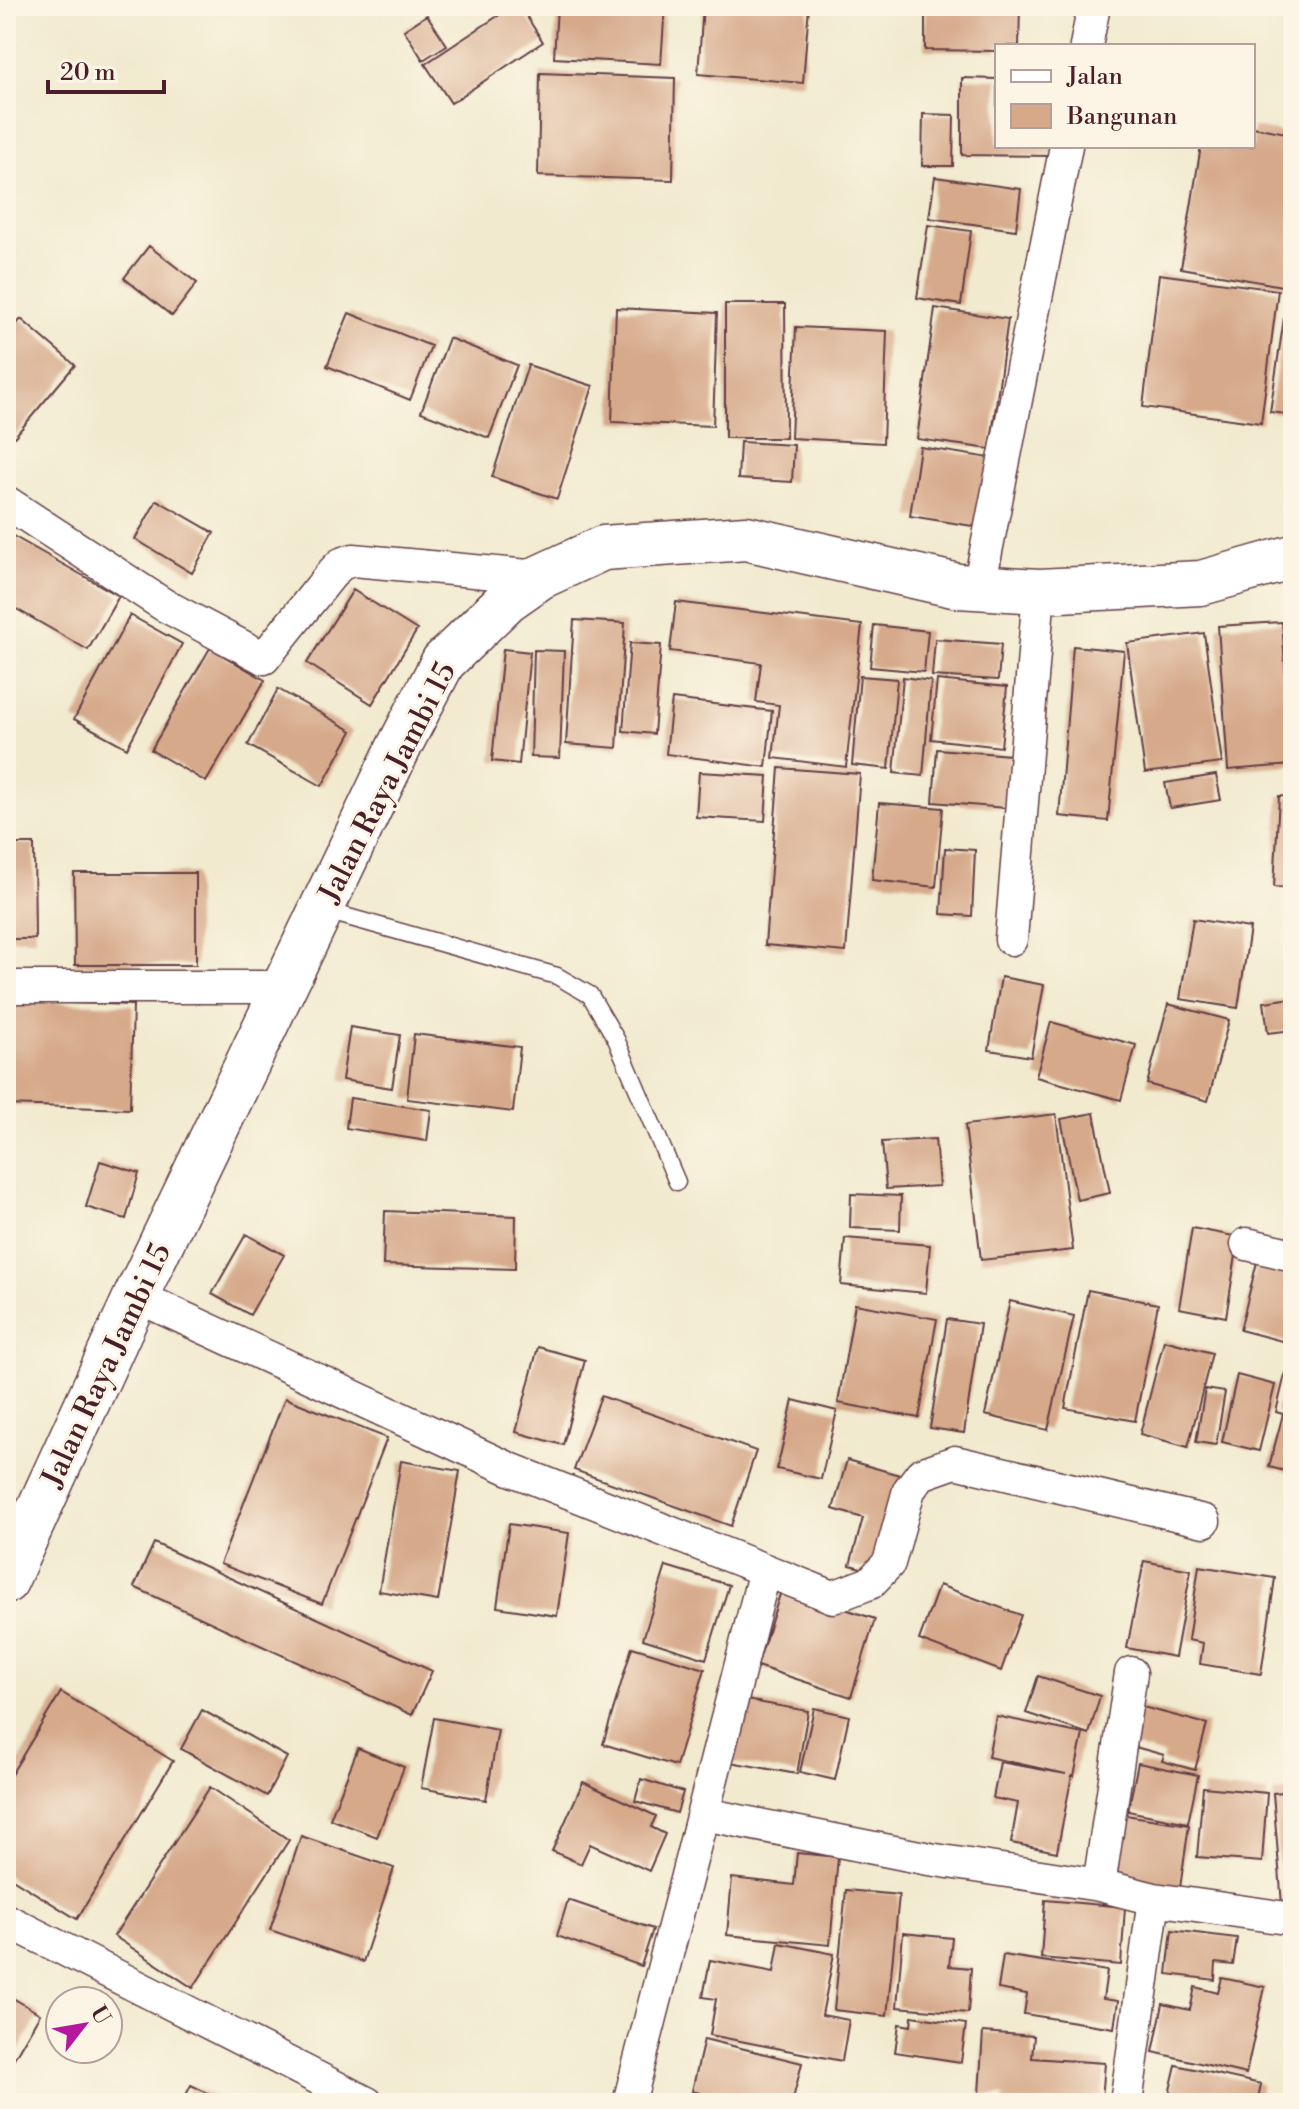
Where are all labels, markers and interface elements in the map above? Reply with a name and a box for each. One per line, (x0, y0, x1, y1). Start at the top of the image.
scale bar (48, 44, 164, 94)
legend (995, 44, 1255, 148)
text: 20 m (60, 58, 116, 88)
text: Jalan (1066, 62, 1123, 92)
text: Bangunan (1066, 102, 1177, 132)
street label: Jalan Raya Jambi 15 (310, 656, 465, 910)
street label: Jalan Raya Jambi 15 (33, 1237, 180, 1494)
north arrow (44, 1985, 124, 2065)
text: U (84, 2001, 116, 2030)

